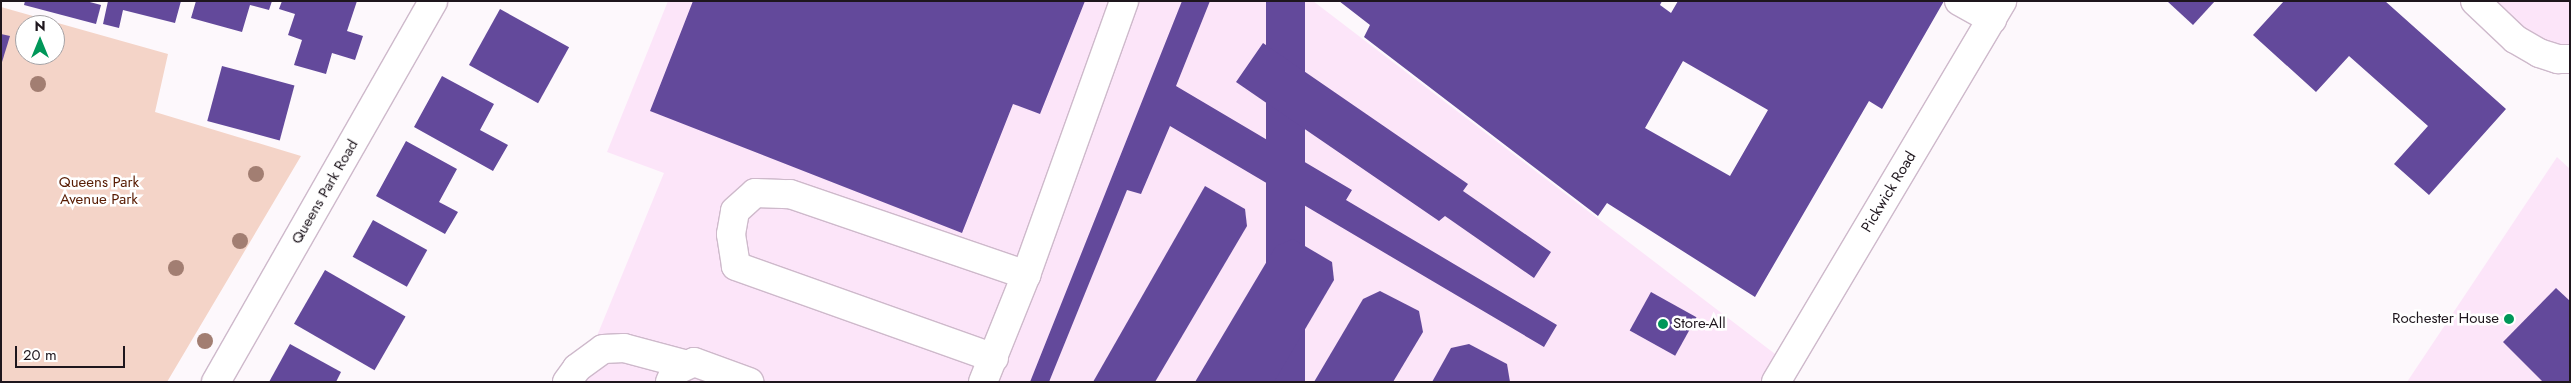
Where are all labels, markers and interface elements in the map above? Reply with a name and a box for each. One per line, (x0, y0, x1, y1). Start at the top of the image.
north arrow (15, 15, 65, 65)
text: N (34, 16, 46, 36)
street label: Queens Park Road (288, 137, 362, 247)
street label: Pickwick Road (1858, 148, 1920, 236)
park label: Queens Park Avenue Park (59, 173, 139, 208)
place label: Rochester House (2392, 310, 2499, 328)
marker: Rochester House (2503, 313, 2515, 325)
place label: Store-All (1673, 315, 1726, 333)
marker: Store-All (1657, 318, 1669, 330)
scale bar (18, 336, 128, 368)
text: 20 m (23, 344, 57, 366)

